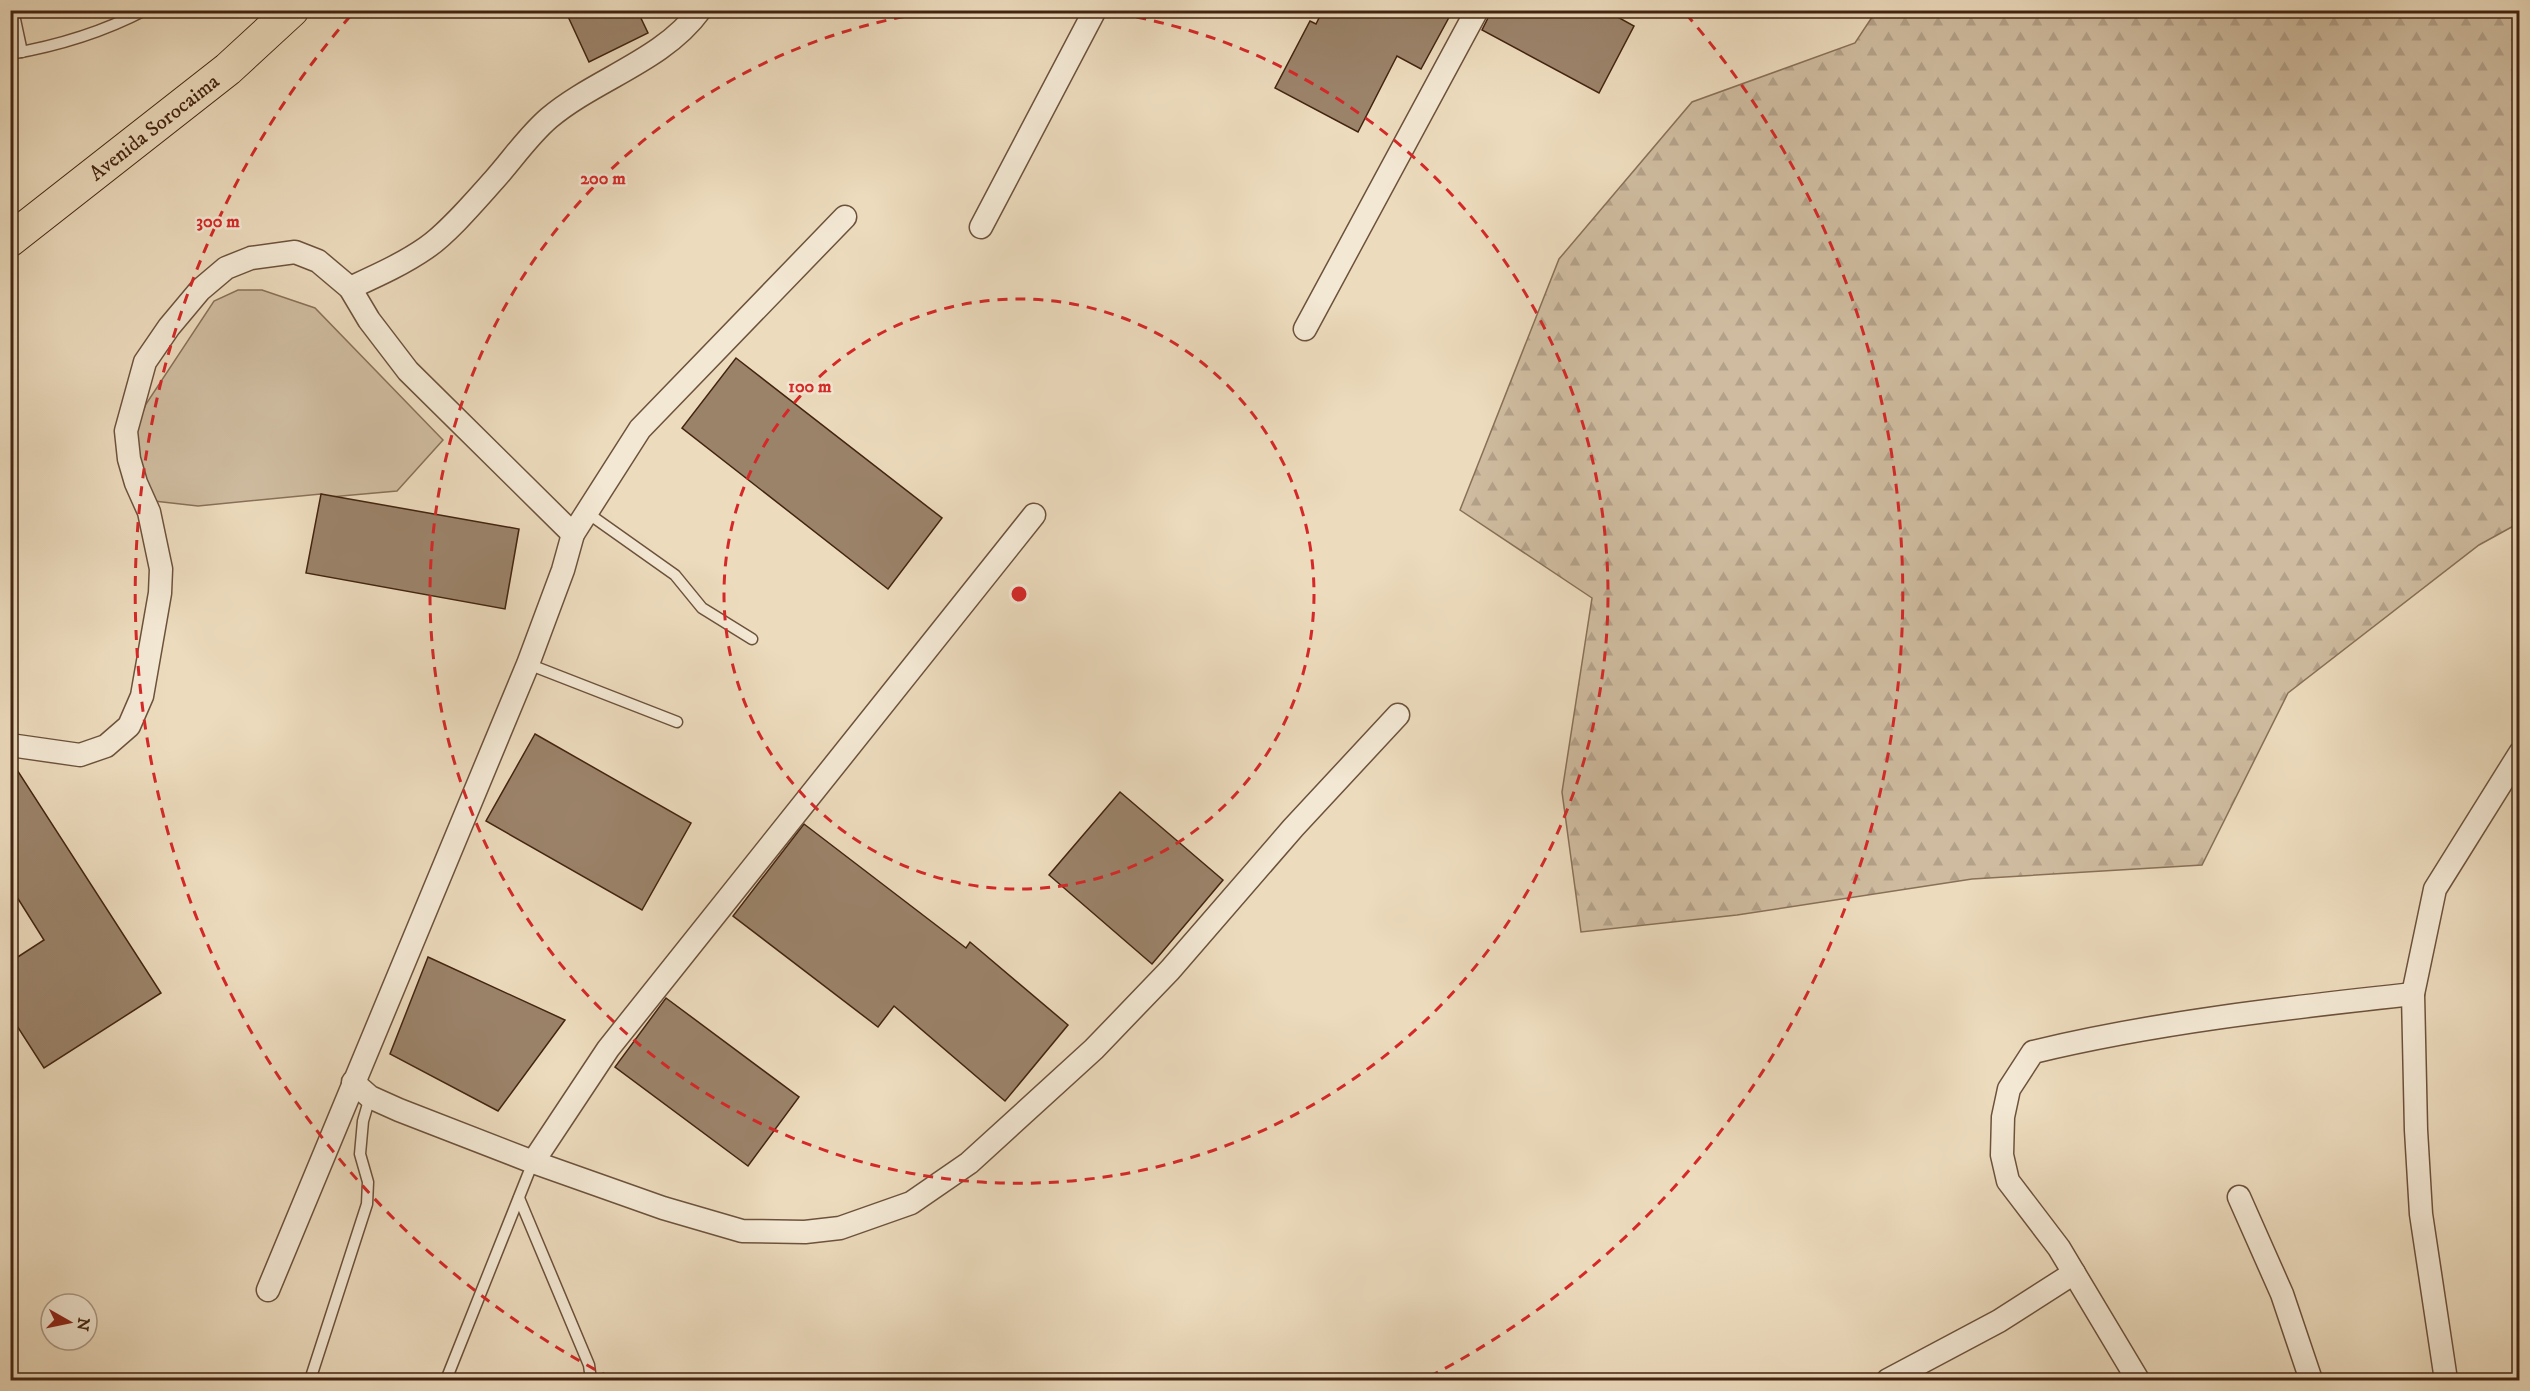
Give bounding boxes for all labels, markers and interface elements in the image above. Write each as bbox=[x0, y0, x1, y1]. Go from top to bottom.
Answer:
street label: Avenida Sorocaima bbox=[84, 69, 225, 187]
text: 200 m bbox=[580, 168, 626, 190]
text: 300 m bbox=[196, 211, 240, 233]
text: 100 m bbox=[788, 376, 832, 398]
centre of rings bbox=[1009, 584, 1029, 604]
north arrow bbox=[39, 1292, 99, 1352]
text: N bbox=[72, 1316, 94, 1332]

